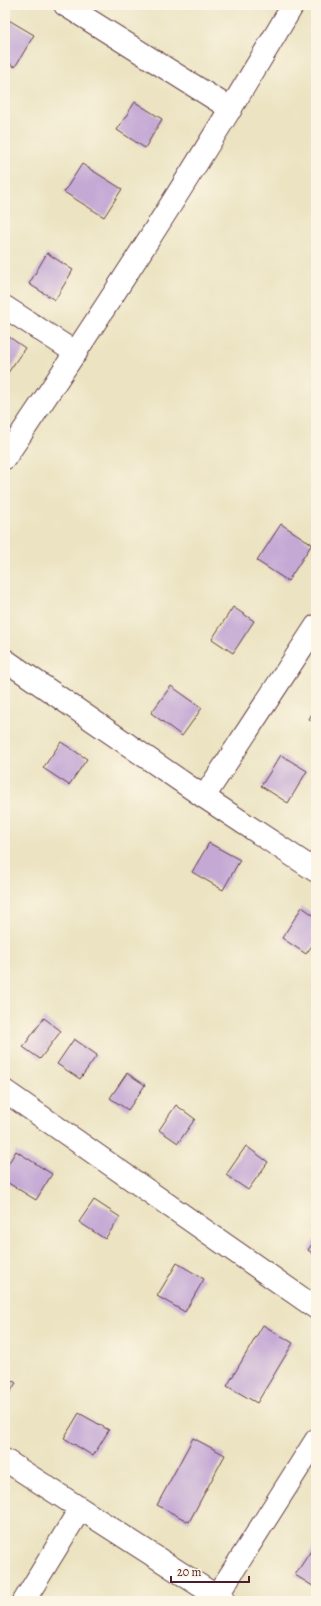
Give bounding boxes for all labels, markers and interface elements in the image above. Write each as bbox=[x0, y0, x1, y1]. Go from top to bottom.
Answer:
scale bar bbox=[171, 1558, 249, 1584]
text: 20 m bbox=[177, 1564, 201, 1580]

